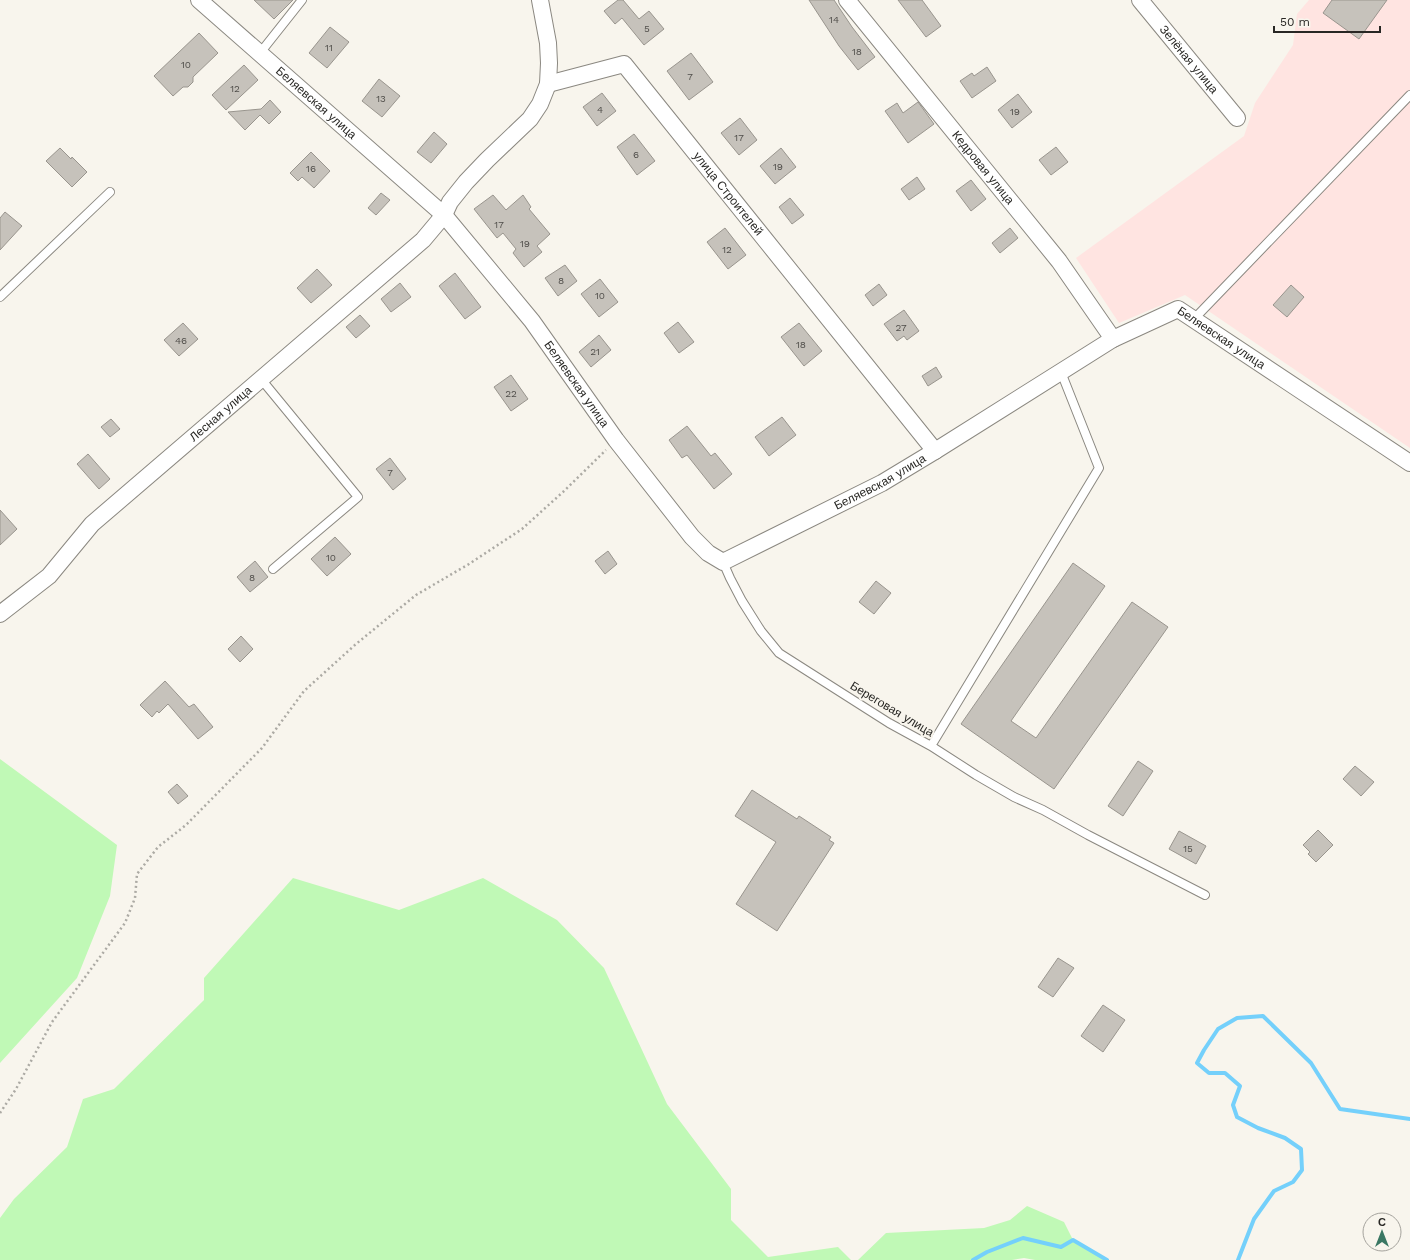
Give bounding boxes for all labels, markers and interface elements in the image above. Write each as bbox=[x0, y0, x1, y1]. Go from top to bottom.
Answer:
scale bar bbox=[1274, 8, 1380, 34]
house number: 14 bbox=[829, 14, 839, 25]
text: 50 m bbox=[1280, 15, 1310, 29]
house number: 5 bbox=[644, 23, 650, 34]
street label: Зелёная улица bbox=[1157, 23, 1221, 97]
house number: 11 bbox=[325, 42, 333, 53]
house number: 18 bbox=[852, 46, 862, 57]
house number: 10 bbox=[181, 59, 191, 70]
street label: Беляевская улица bbox=[273, 64, 360, 142]
house number: 7 bbox=[687, 71, 693, 82]
house number: 12 bbox=[230, 83, 240, 94]
house number: 13 bbox=[376, 93, 386, 104]
house number: 4 bbox=[597, 104, 603, 115]
house number: 19 bbox=[1010, 106, 1020, 117]
street label: Кедровая улица bbox=[949, 128, 1017, 207]
house number: 17 bbox=[734, 132, 744, 143]
house number: 6 bbox=[633, 149, 639, 160]
street label: улица Строителей bbox=[690, 149, 766, 238]
house number: 19 bbox=[773, 161, 783, 172]
house number: 16 bbox=[306, 163, 316, 174]
house number: 17 bbox=[494, 219, 504, 230]
house number: 19 bbox=[520, 238, 530, 249]
house number: 12 bbox=[722, 244, 732, 255]
house number: 8 bbox=[558, 275, 564, 286]
house number: 10 bbox=[595, 290, 605, 301]
street label: Беляевская улица bbox=[1175, 304, 1268, 372]
house number: 27 bbox=[895, 322, 907, 333]
house number: 46 bbox=[175, 335, 187, 346]
street label: Беляевская улица bbox=[541, 338, 612, 430]
house number: 18 bbox=[796, 339, 806, 350]
house number: 21 bbox=[590, 346, 600, 357]
street label: Лесная улица bbox=[187, 383, 255, 444]
house number: 22 bbox=[505, 388, 517, 399]
street label: Беляевская улица bbox=[832, 451, 929, 513]
house number: 7 bbox=[387, 467, 393, 478]
house number: 10 bbox=[326, 552, 336, 563]
house number: 8 bbox=[249, 572, 255, 583]
street label: Береговая улица bbox=[848, 678, 937, 740]
house number: 15 bbox=[1183, 843, 1193, 854]
north arrow bbox=[1362, 1212, 1402, 1252]
text: С bbox=[1378, 1216, 1386, 1229]

